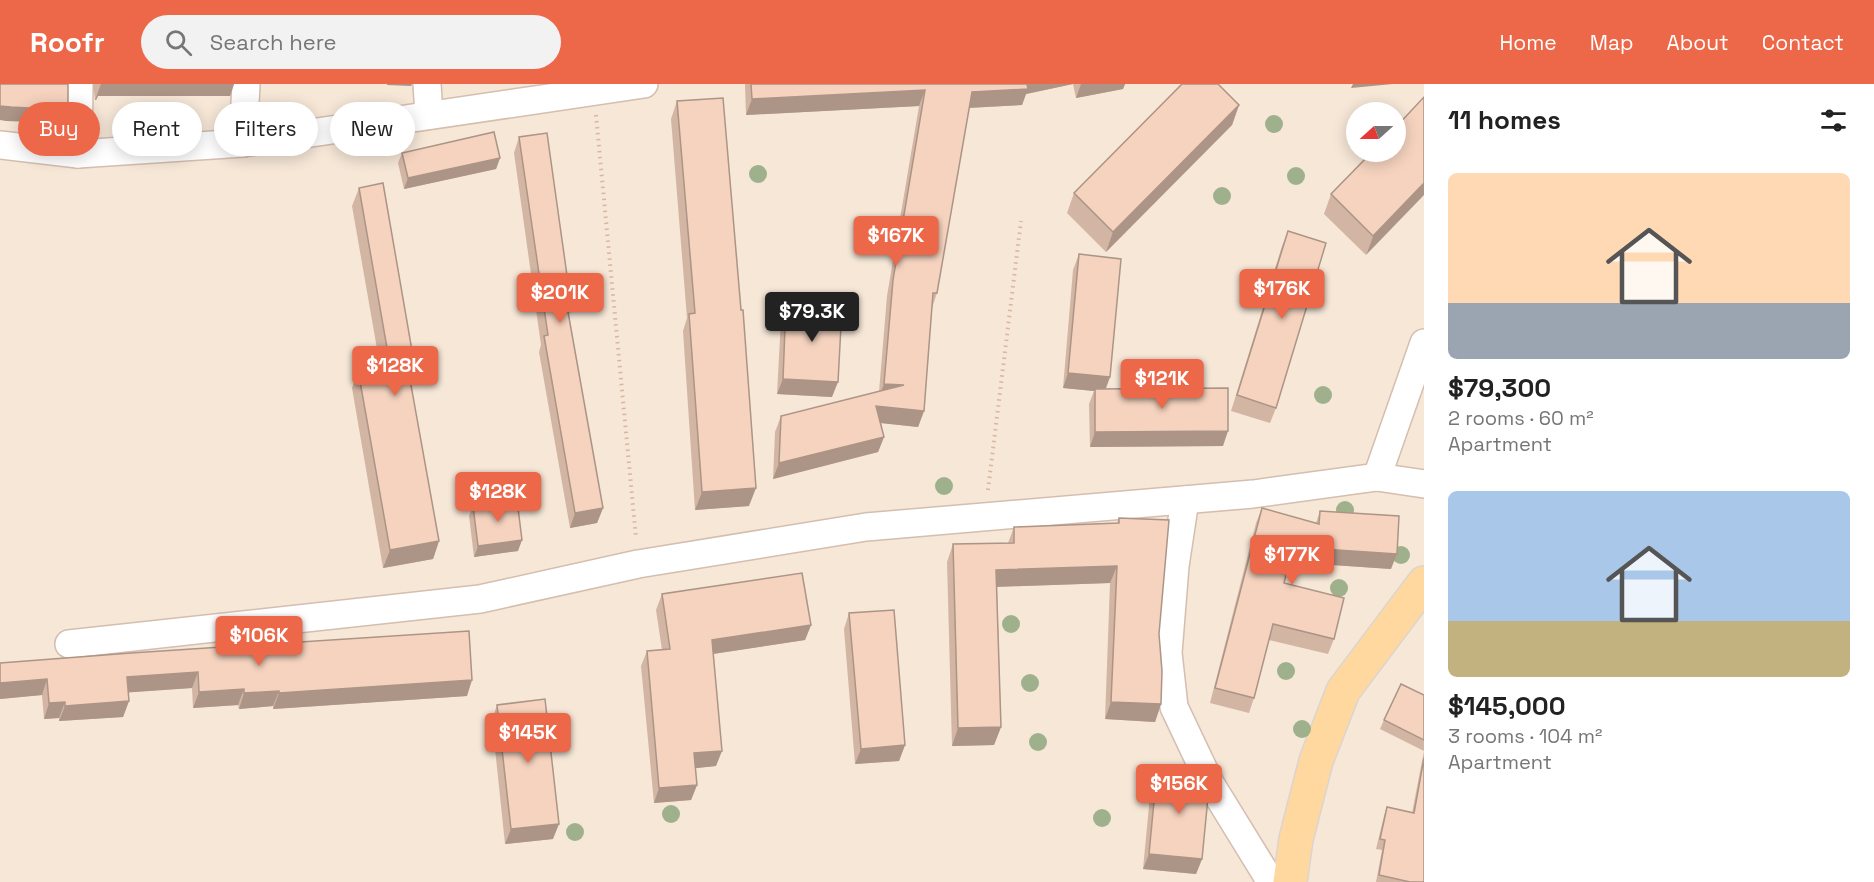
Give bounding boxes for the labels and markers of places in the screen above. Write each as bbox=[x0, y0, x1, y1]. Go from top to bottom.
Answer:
pin: $167K bbox=[854, 216, 938, 267]
pin: $176K bbox=[1240, 269, 1324, 320]
pin: $201K bbox=[518, 273, 602, 324]
pin: $79.3K bbox=[763, 292, 861, 343]
pin: $128K bbox=[353, 346, 437, 397]
pin: $121K bbox=[1120, 359, 1204, 410]
pin: $128K bbox=[456, 472, 540, 523]
pin: $177K bbox=[1250, 535, 1334, 586]
pin: $106K bbox=[217, 616, 301, 667]
pin: $145K bbox=[486, 713, 570, 764]
pin: $156K bbox=[1137, 764, 1221, 815]

